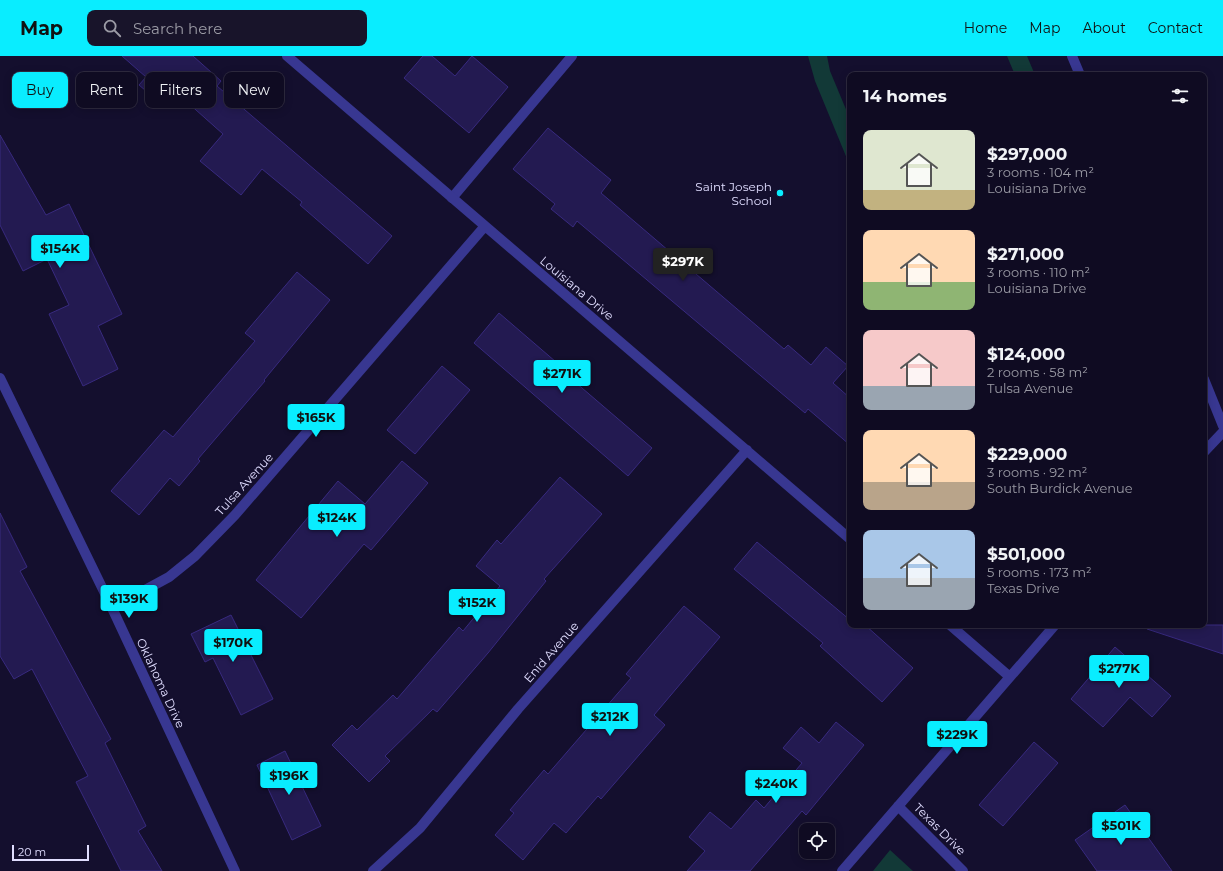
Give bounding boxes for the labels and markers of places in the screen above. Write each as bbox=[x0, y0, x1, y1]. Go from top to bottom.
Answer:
place label: Saint Joseph School bbox=[695, 179, 772, 208]
marker: Saint Joseph School bbox=[775, 188, 785, 198]
pin: $154K bbox=[32, 235, 88, 269]
pin: $297K bbox=[655, 248, 711, 282]
pin: $271K bbox=[534, 360, 590, 394]
pin: $165K bbox=[288, 404, 344, 438]
pin: $124K bbox=[309, 504, 365, 538]
pin: $139K bbox=[101, 585, 157, 619]
pin: $152K bbox=[449, 589, 505, 623]
pin: $170K bbox=[205, 629, 261, 663]
pin: $277K bbox=[1091, 655, 1147, 689]
pin: $212K bbox=[582, 703, 638, 737]
pin: $229K bbox=[929, 721, 985, 755]
pin: $196K bbox=[261, 762, 317, 796]
pin: $240K bbox=[748, 770, 804, 804]
pin: $501K bbox=[1093, 812, 1149, 846]

